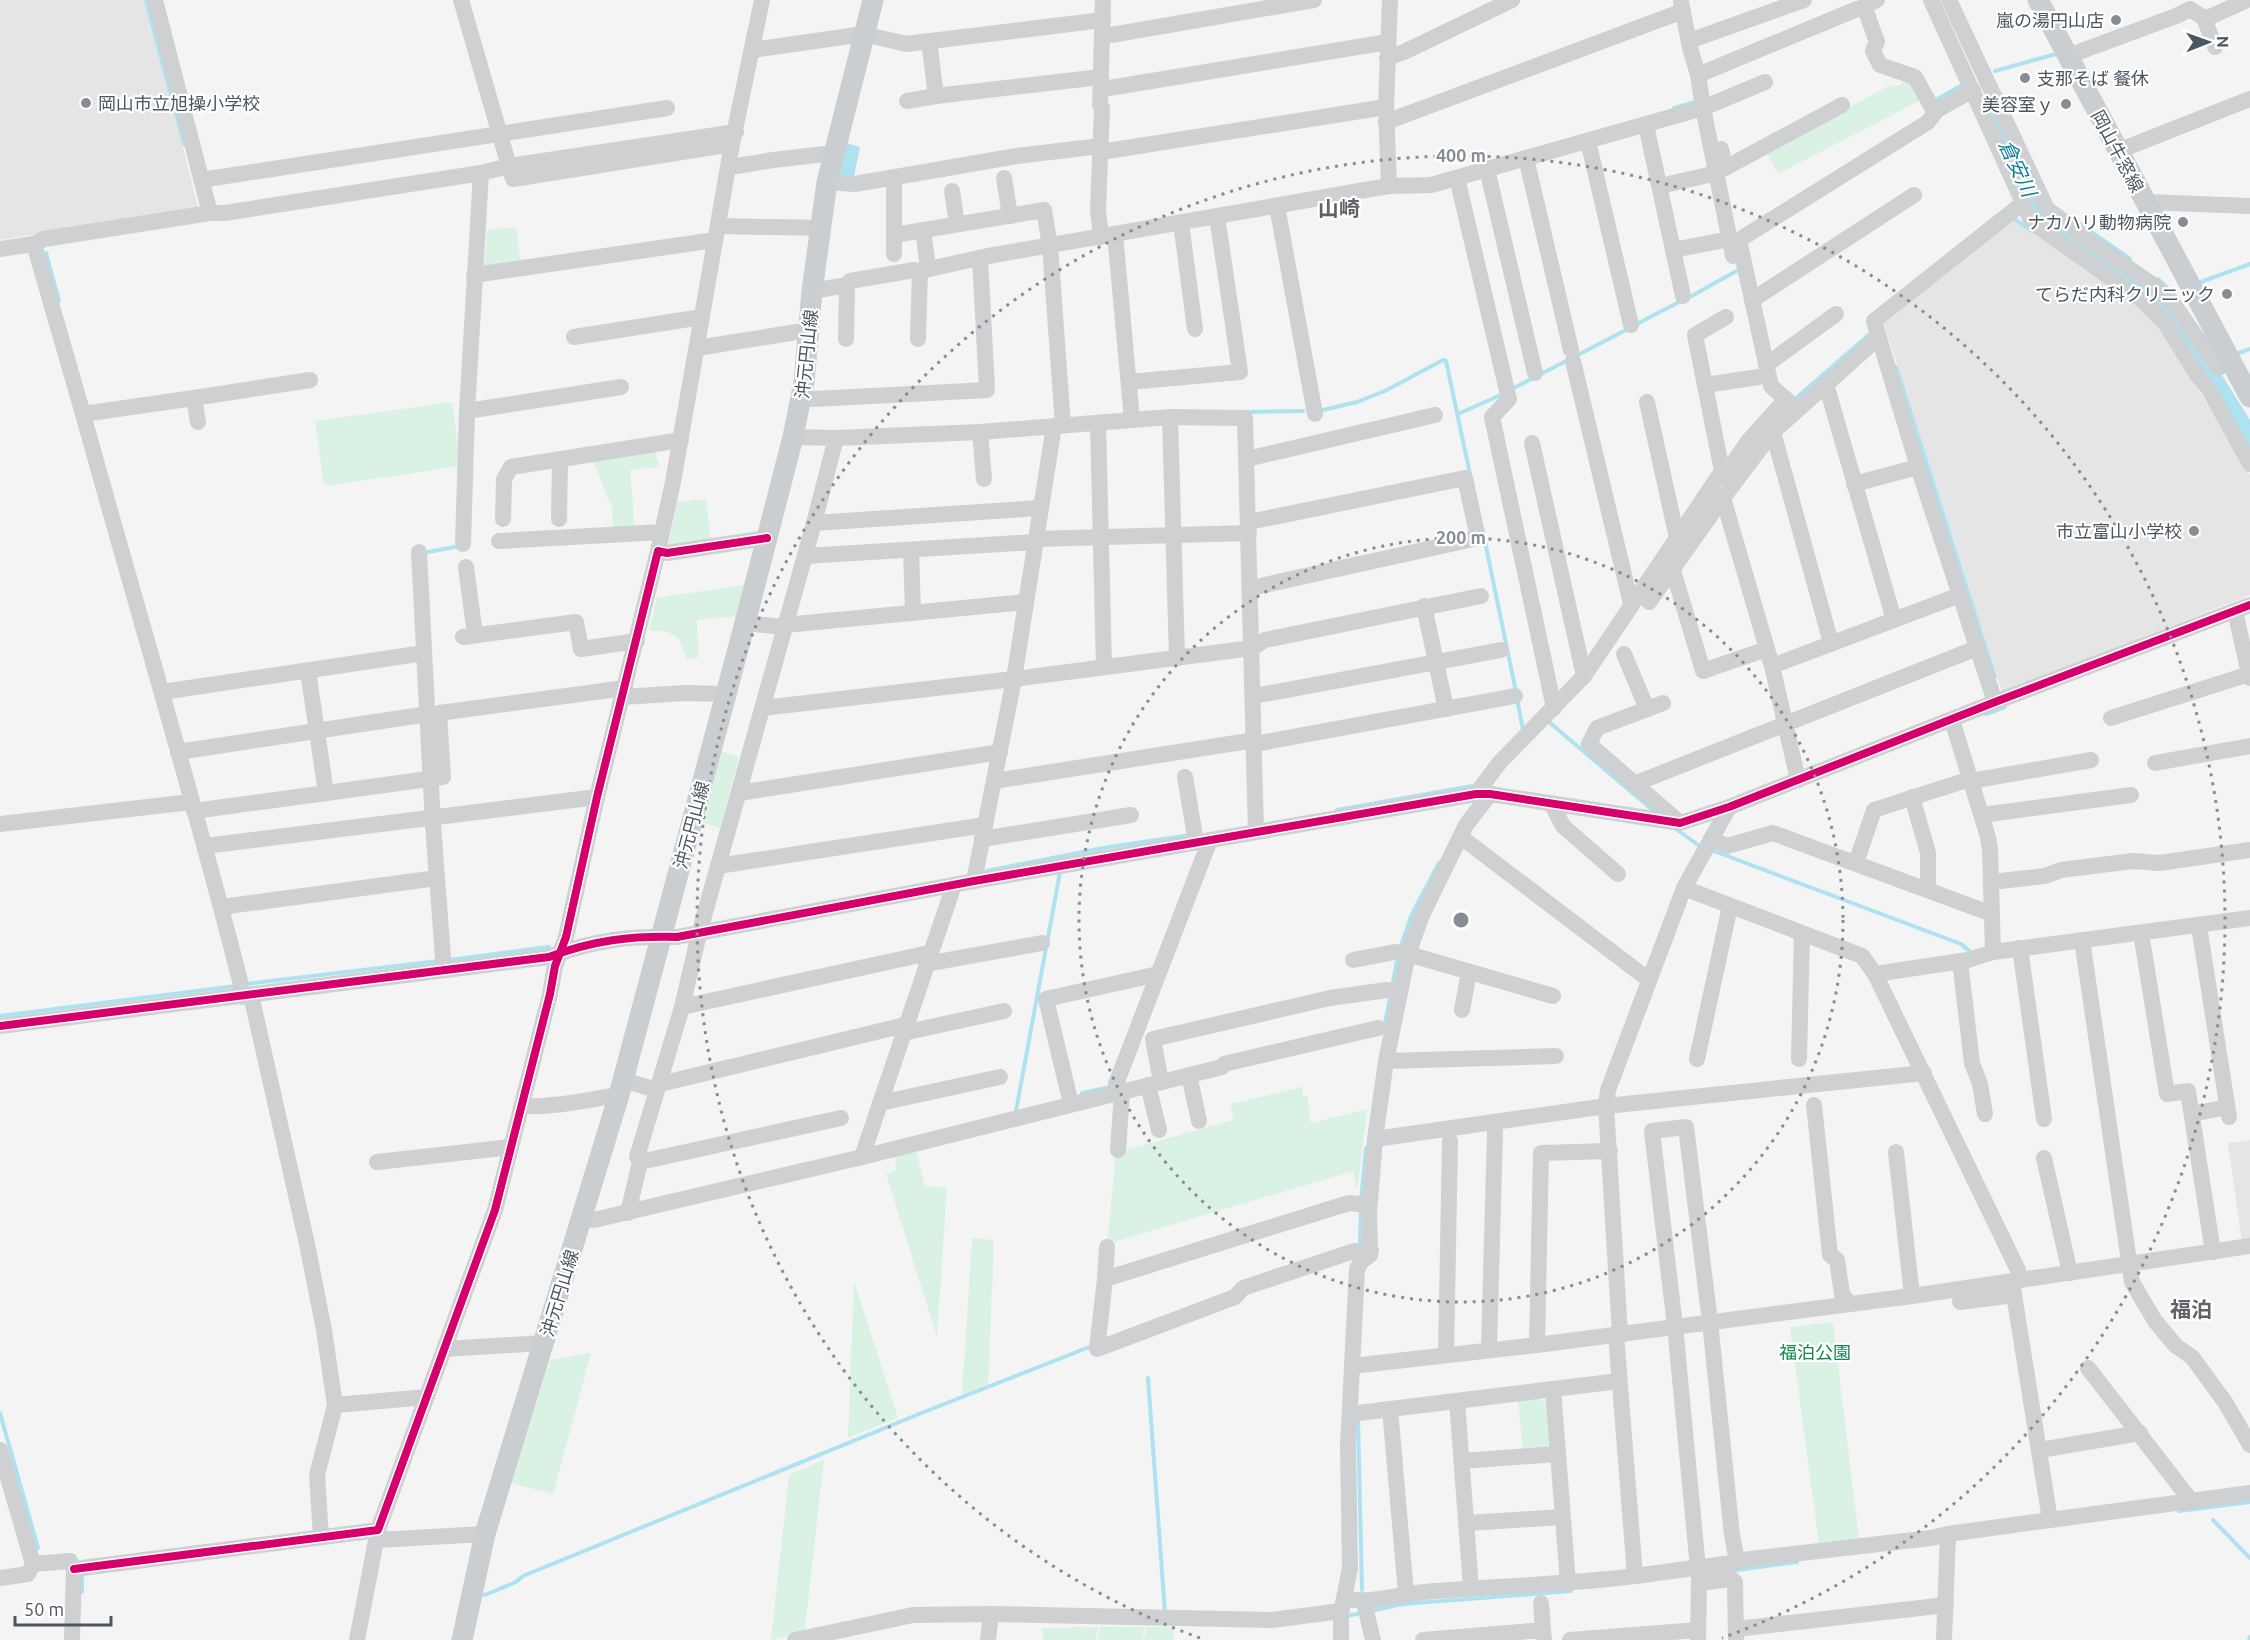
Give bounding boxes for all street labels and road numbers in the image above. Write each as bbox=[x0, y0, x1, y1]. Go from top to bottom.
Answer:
street label: 岡山牛窓線 bbox=[2088, 107, 2148, 195]
street label: 沖元円山線 bbox=[791, 308, 821, 400]
street label: 沖元円山線 bbox=[670, 779, 712, 871]
street label: 沖元円山線 bbox=[536, 1247, 582, 1339]

